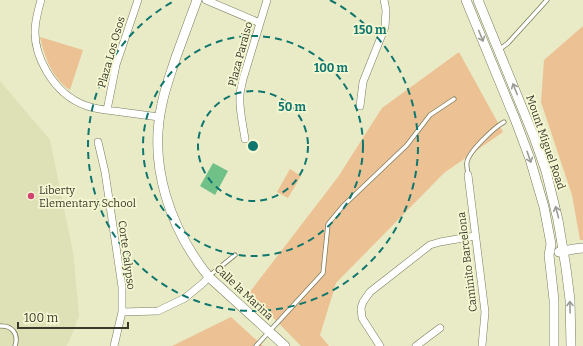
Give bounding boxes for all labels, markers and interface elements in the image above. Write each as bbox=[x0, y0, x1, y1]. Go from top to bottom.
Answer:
street label: Plaza Los Osos bbox=[95, 15, 128, 89]
street label: Plaza Paraiso bbox=[226, 20, 255, 88]
text: 150 m bbox=[354, 23, 387, 37]
one-way arrow bbox=[478, 30, 485, 42]
text: 100 m bbox=[314, 61, 349, 75]
one-way arrow bbox=[511, 84, 518, 96]
street label: Mount Miguel Road bbox=[523, 93, 568, 192]
text: 50 m bbox=[278, 100, 306, 114]
centre of rings bbox=[246, 139, 260, 153]
one-way arrow bbox=[526, 150, 533, 163]
place label: Liberty Elementary School bbox=[39, 184, 136, 210]
marker: Liberty Elementary School bbox=[26, 191, 36, 201]
one-way arrow bbox=[552, 206, 560, 219]
street label: Caminito Barcelona bbox=[455, 211, 480, 313]
street label: Corte Calypso bbox=[115, 220, 138, 291]
street label: Calle la Marina bbox=[212, 262, 276, 323]
one-way arrow bbox=[566, 301, 574, 314]
scale bar bbox=[18, 304, 128, 330]
text: 100 m bbox=[24, 311, 59, 325]

